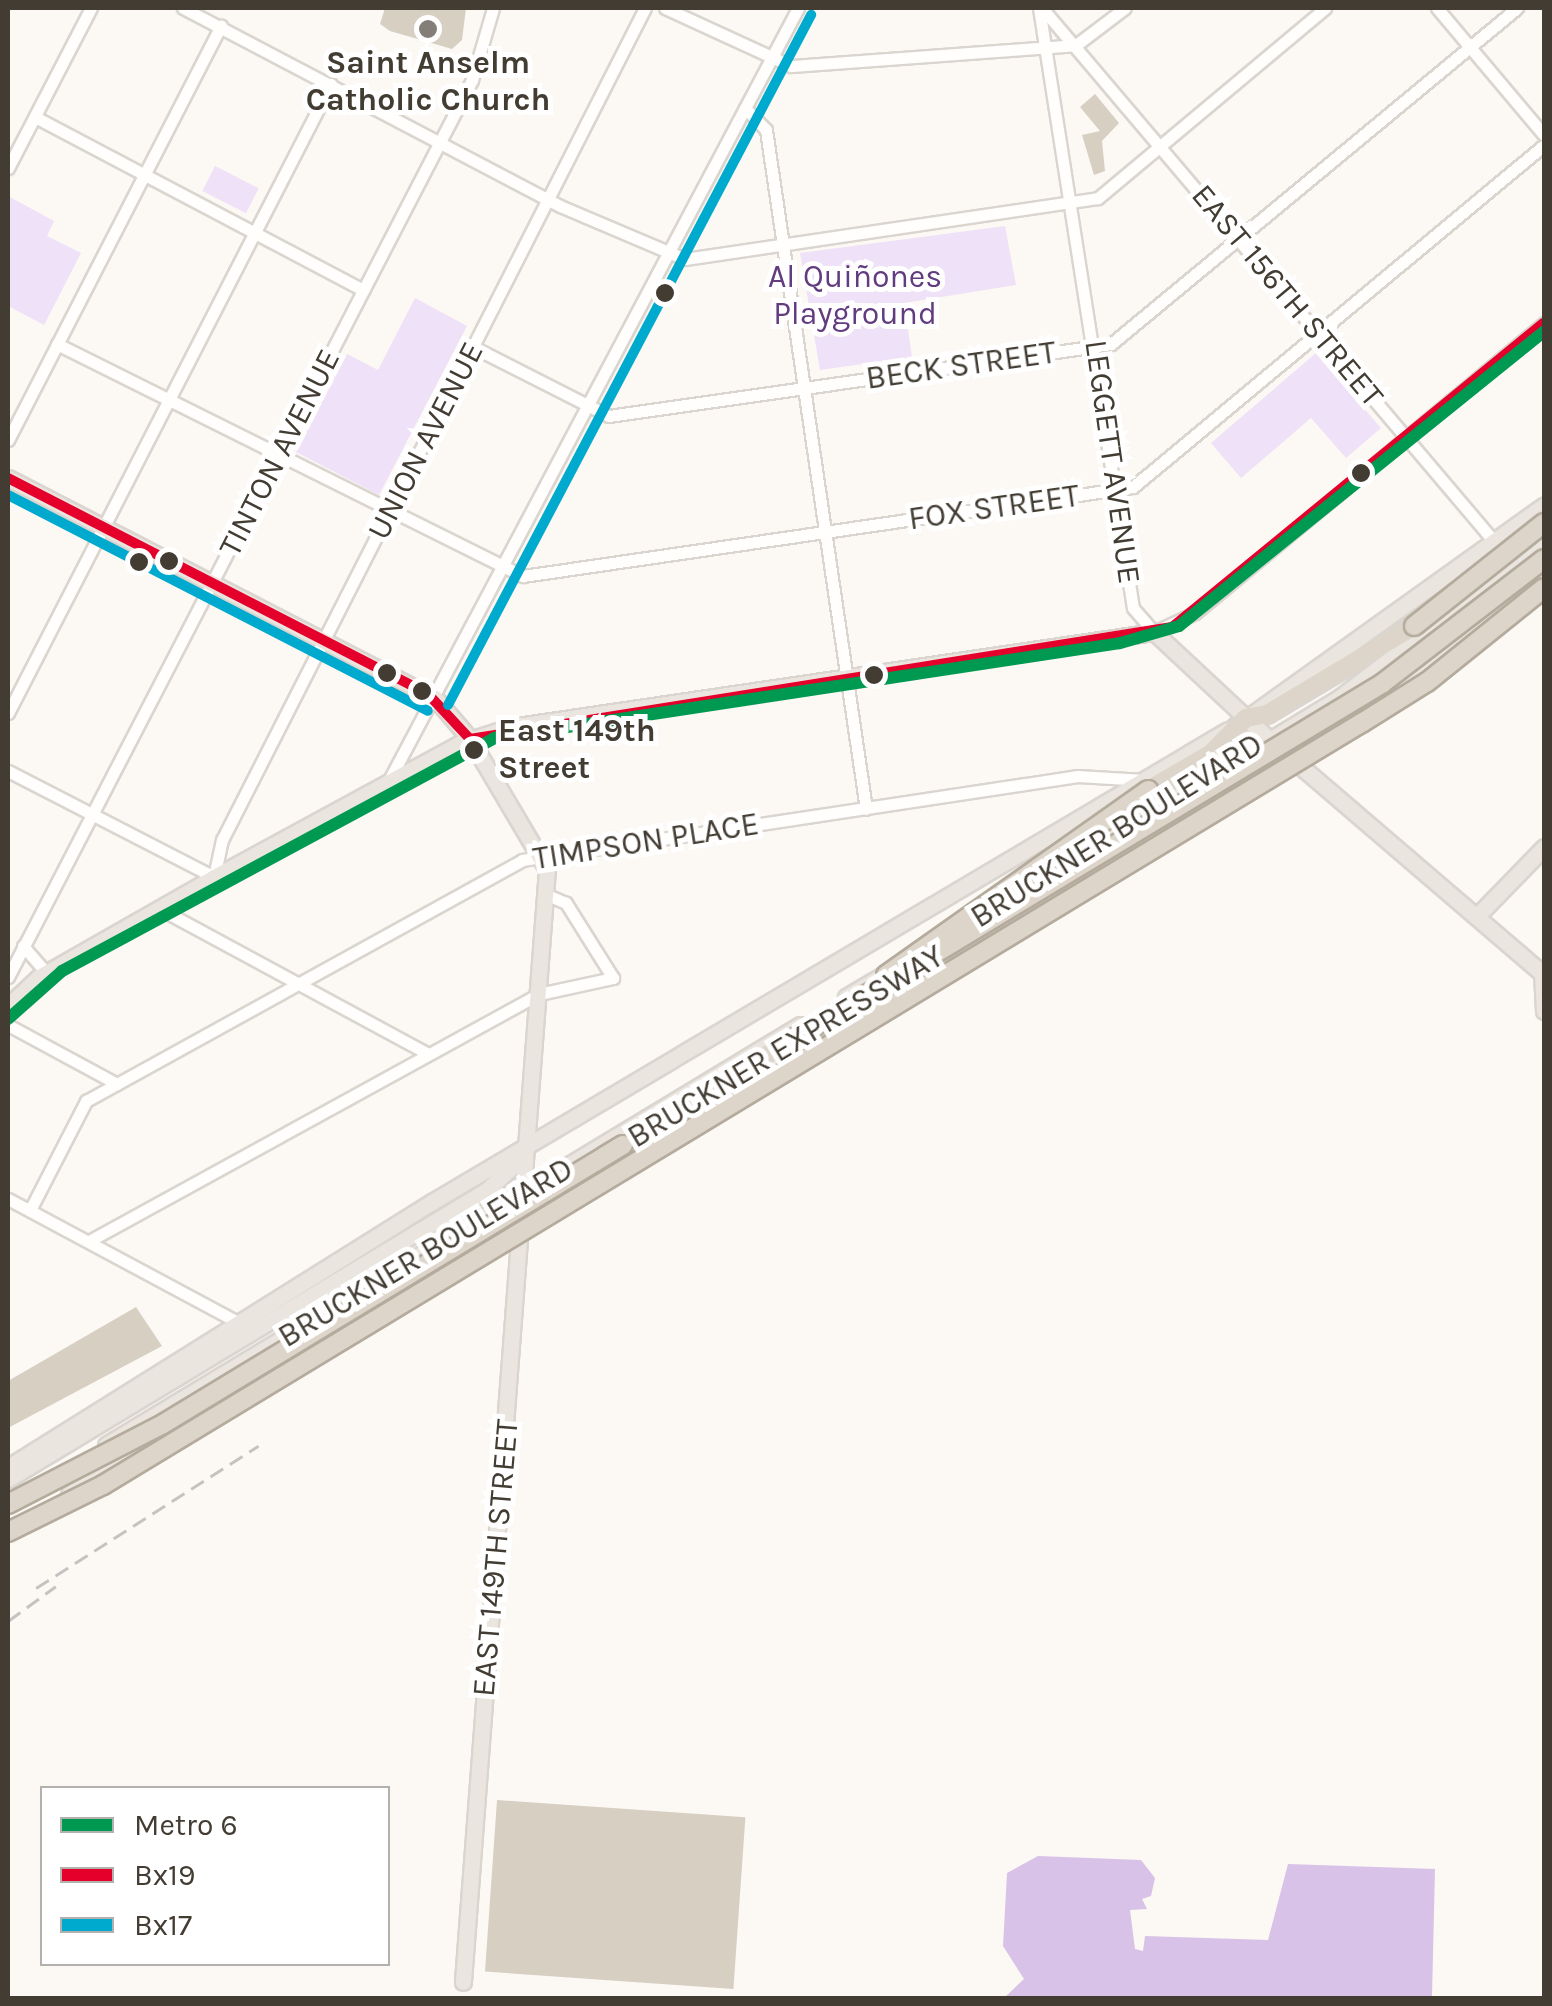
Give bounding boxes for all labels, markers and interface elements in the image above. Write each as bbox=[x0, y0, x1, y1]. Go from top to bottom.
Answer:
marker: Saint Anselm Catholic Church bbox=[417, 18, 439, 40]
place label: Saint Anselm Catholic Church bbox=[306, 45, 550, 120]
street label: EAST 156TH STREET bbox=[1183, 177, 1391, 415]
park label: Al Quiñones Playground bbox=[768, 259, 942, 334]
unlabelled marker bbox=[655, 283, 675, 303]
street label: BECK STREET bbox=[864, 334, 1058, 398]
street label: UNION AVENUE bbox=[360, 336, 492, 546]
street label: LEGGETT AVENUE bbox=[1076, 338, 1148, 586]
street label: TINTON AVENUE bbox=[211, 343, 349, 563]
unlabelled marker bbox=[1351, 463, 1371, 483]
street label: FOX STREET bbox=[906, 477, 1082, 539]
unlabelled marker bbox=[159, 551, 179, 571]
unlabelled marker bbox=[129, 552, 149, 572]
unlabelled marker bbox=[377, 663, 397, 683]
unlabelled marker bbox=[864, 665, 884, 685]
unlabelled marker bbox=[412, 681, 432, 701]
place label: East 149th Street bbox=[498, 713, 656, 788]
street label: BRUCKNER BOULEVARD bbox=[964, 725, 1270, 937]
marker: East 149th Street bbox=[459, 735, 489, 765]
street label: TIMPSON PLACE bbox=[530, 805, 762, 879]
street label: BRUCKNER EXPRESSWAY bbox=[621, 937, 951, 1157]
street label: BRUCKNER BOULEVARD bbox=[272, 1150, 580, 1356]
street label: EAST 149TH STREET bbox=[465, 1418, 527, 1698]
legend bbox=[40, 1786, 390, 1966]
text: Metro 6 bbox=[134, 1807, 238, 1843]
text: Bx19 bbox=[134, 1857, 195, 1893]
text: Bx17 bbox=[134, 1907, 192, 1943]

